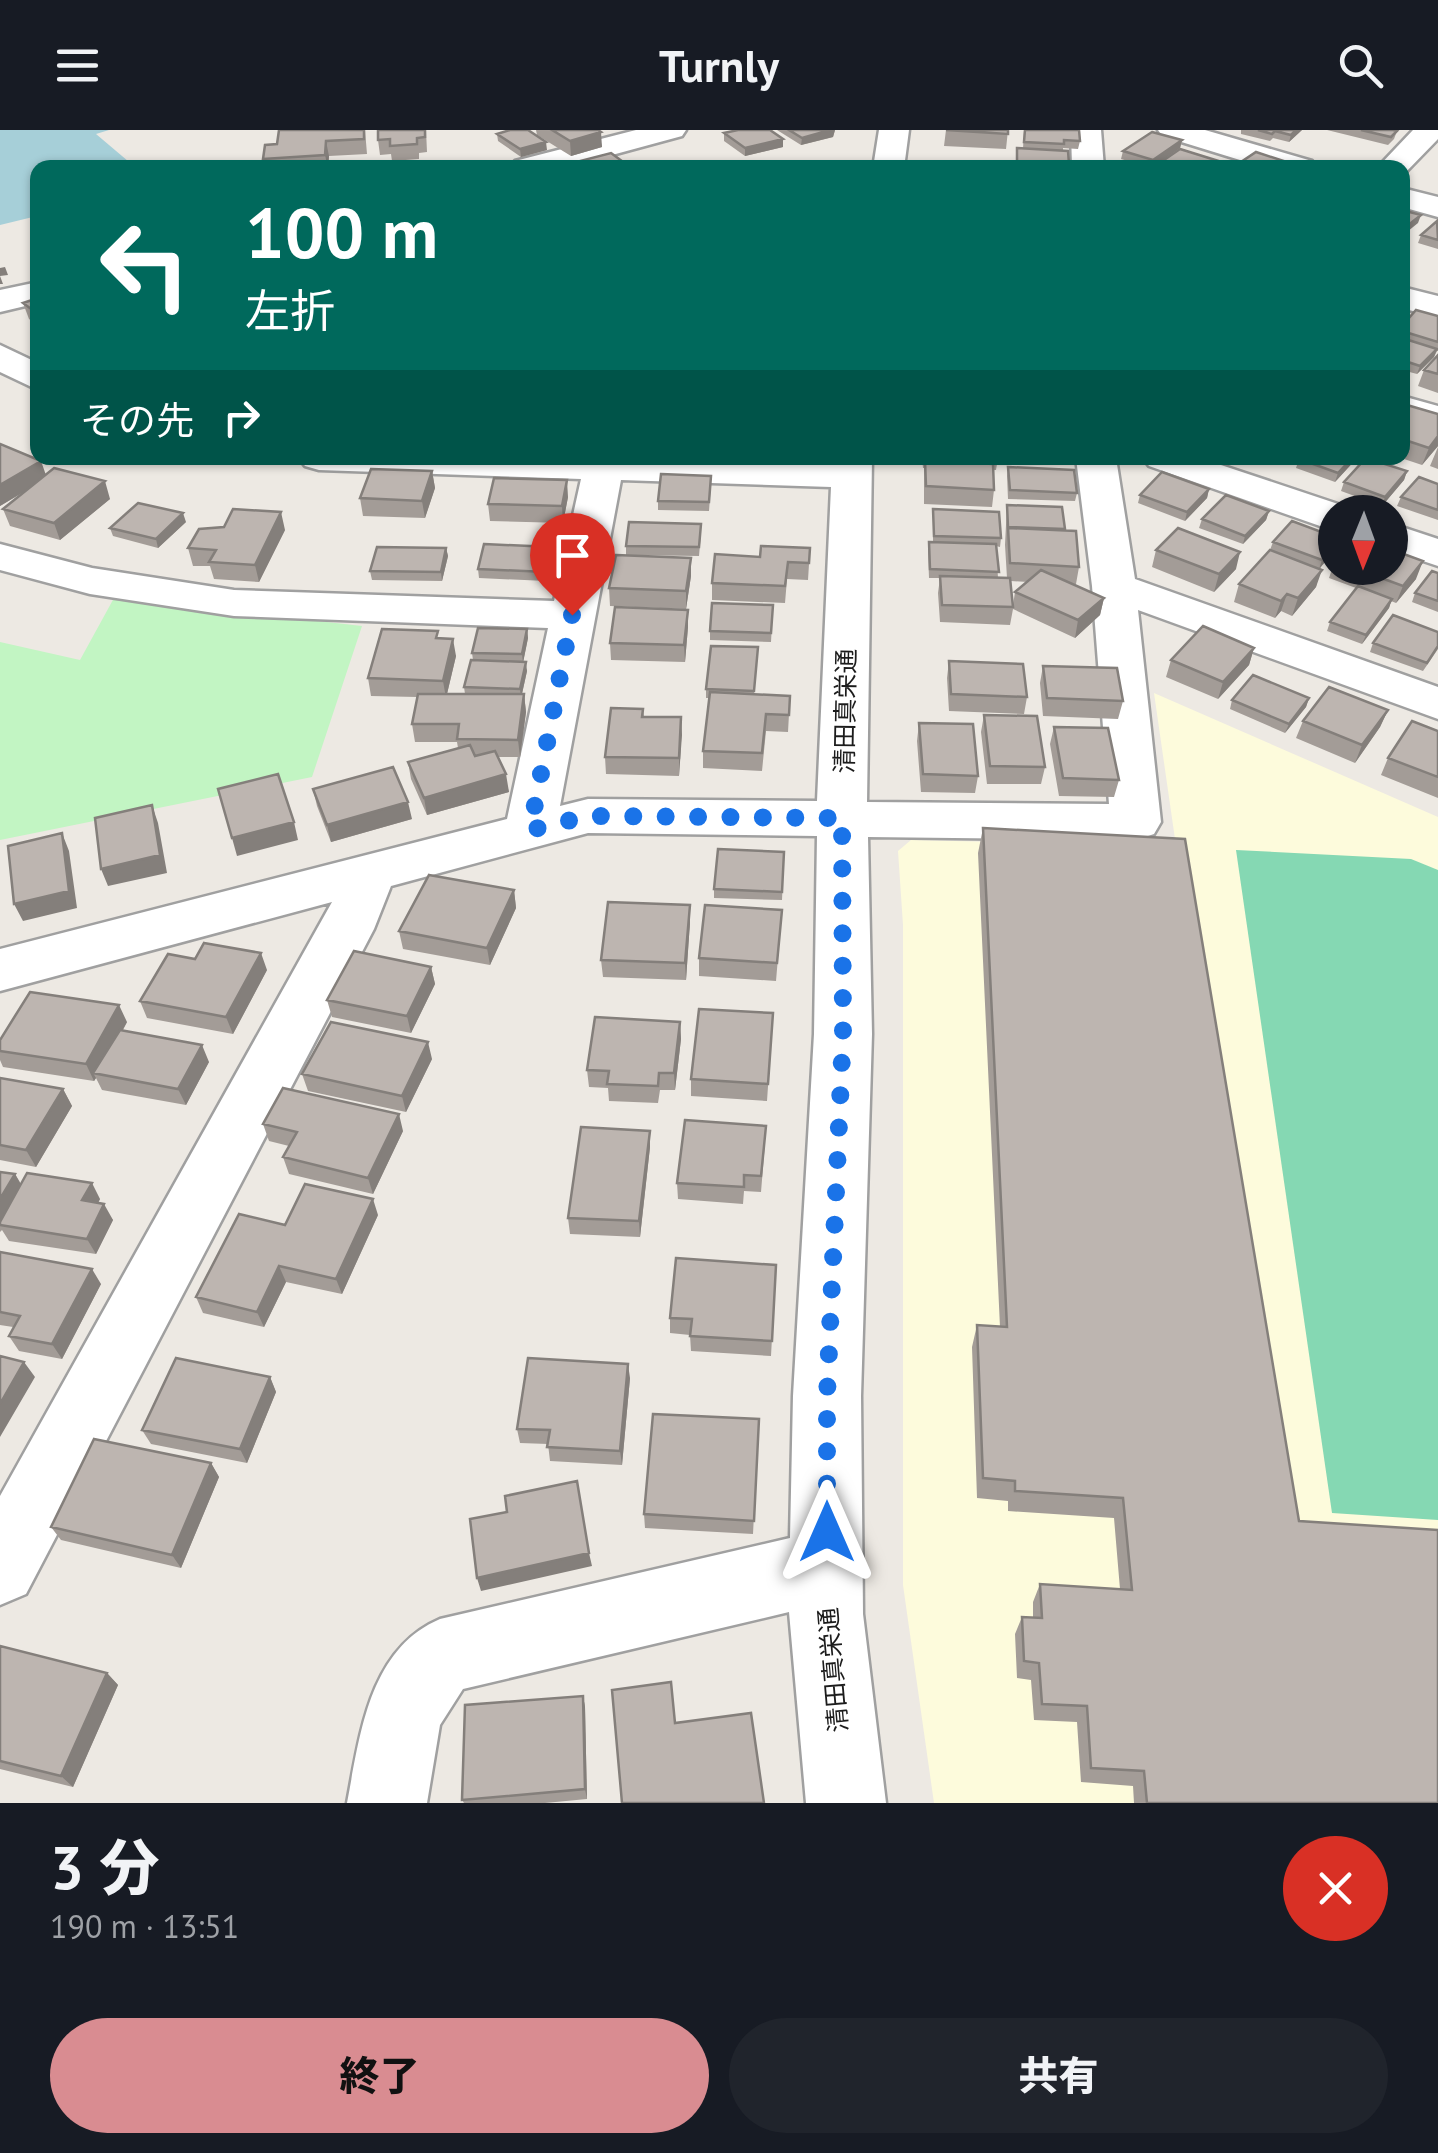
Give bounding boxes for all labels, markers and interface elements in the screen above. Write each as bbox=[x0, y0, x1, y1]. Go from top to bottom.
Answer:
text: Turnly bbox=[659, 36, 779, 94]
icon: menu bbox=[50, 38, 105, 93]
icon: search bbox=[1333, 38, 1388, 93]
text: 100 m bbox=[245, 187, 438, 277]
icon: left bbox=[80, 200, 210, 330]
text: 左折 bbox=[245, 281, 335, 339]
icon: right bbox=[214, 390, 269, 445]
text: その先 bbox=[80, 395, 194, 444]
north arrow bbox=[1318, 495, 1408, 585]
map controls bbox=[1318, 495, 1408, 585]
pin bbox=[530, 513, 615, 616]
icon: arrive bbox=[545, 528, 600, 583]
street label: 清田真栄通 bbox=[828, 648, 862, 774]
position arrow bbox=[775, 1480, 879, 1584]
street label: 清田真栄通 bbox=[812, 1606, 854, 1734]
text: 3 分 bbox=[50, 1828, 159, 1906]
button: close bbox=[1283, 1836, 1388, 1941]
text: 190 m · 13:51 bbox=[50, 1905, 239, 1947]
button: 終了 bbox=[50, 2018, 709, 2133]
button: 共有 bbox=[729, 2018, 1388, 2133]

